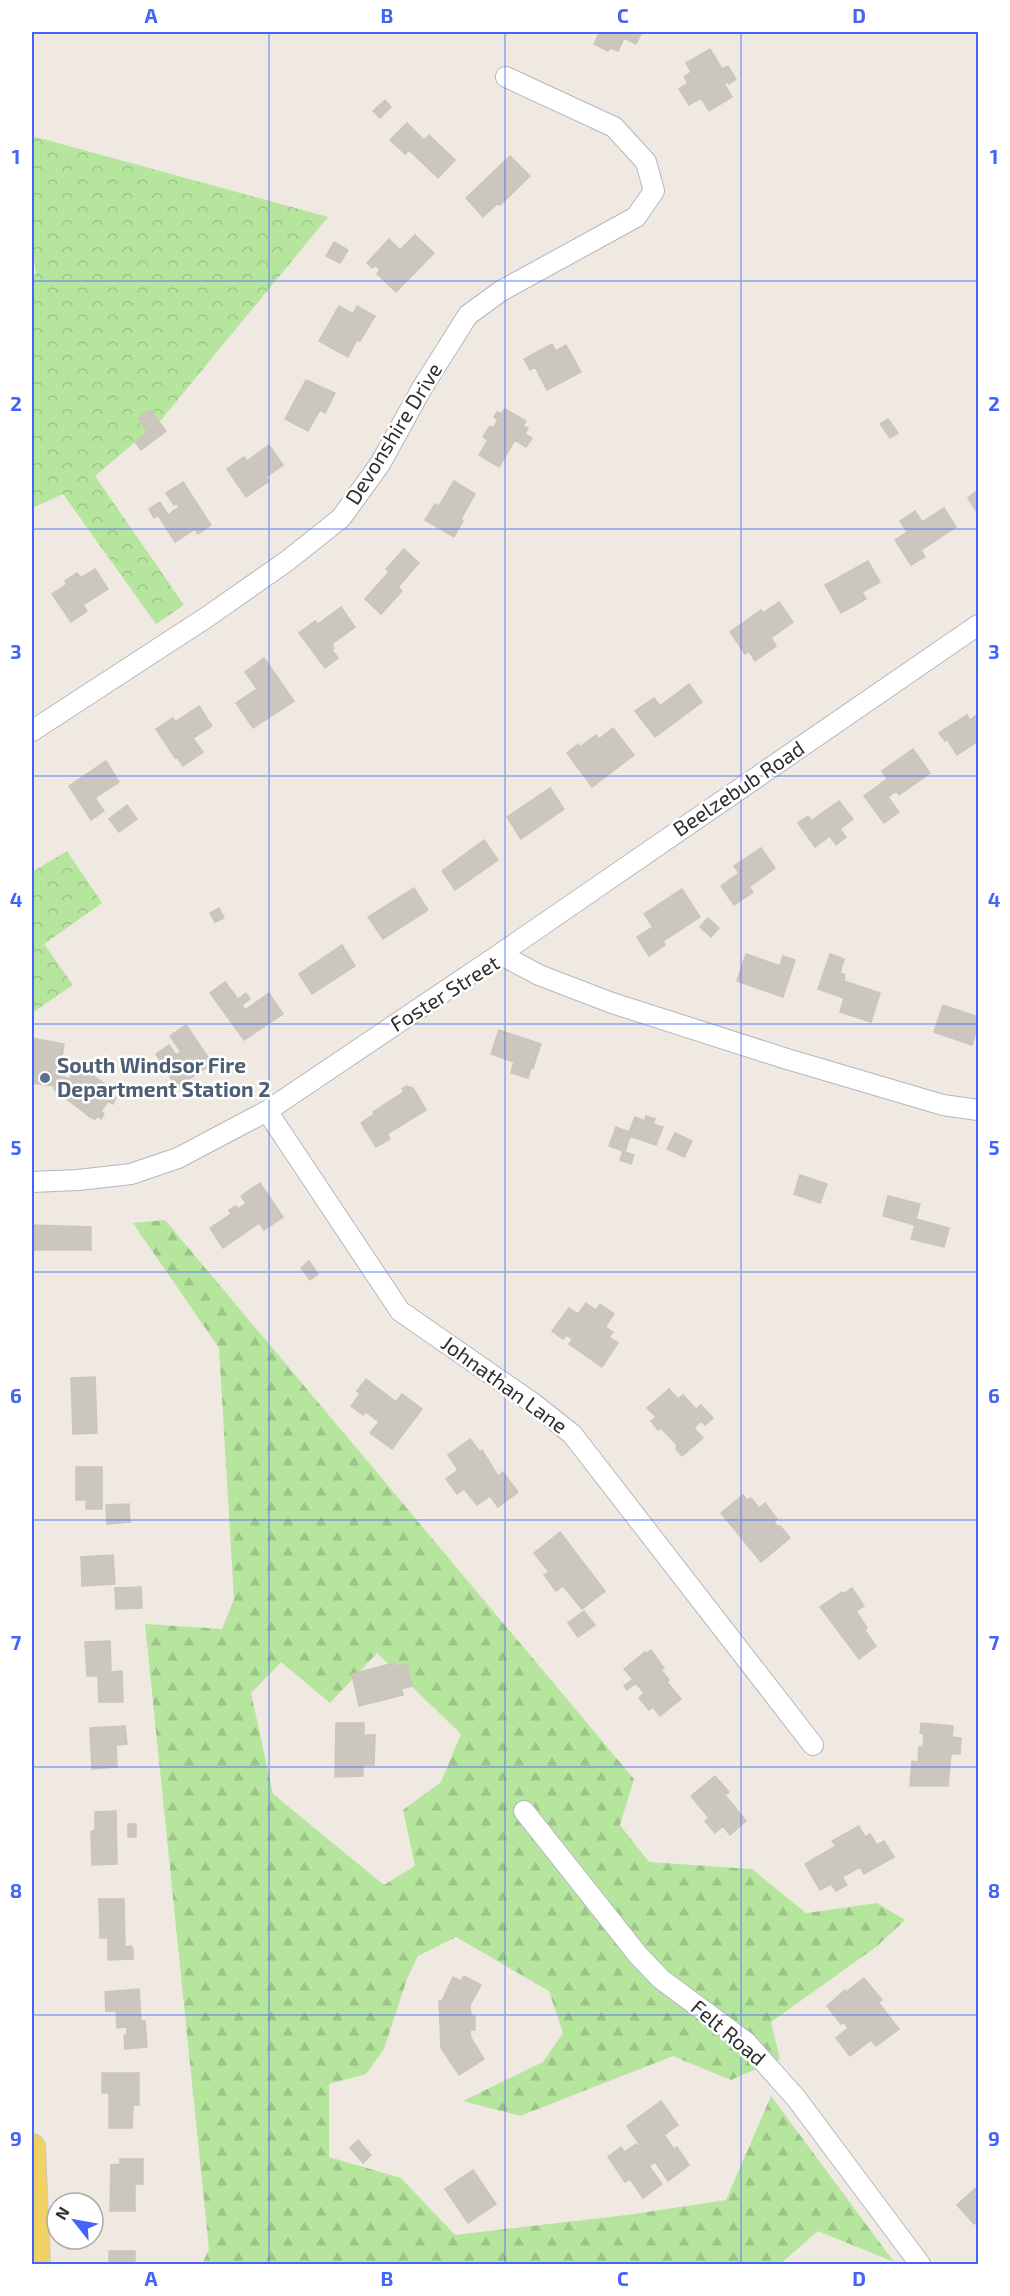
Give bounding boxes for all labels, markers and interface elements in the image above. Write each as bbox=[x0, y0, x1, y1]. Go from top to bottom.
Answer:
text: A bbox=[144, 3, 158, 27]
text: B bbox=[381, 3, 393, 27]
text: C bbox=[617, 3, 629, 27]
text: D bbox=[852, 3, 866, 27]
text: 1 bbox=[12, 144, 20, 168]
text: 1 bbox=[990, 144, 998, 168]
street label: Devonshire Drive bbox=[339, 358, 446, 509]
text: 2 bbox=[10, 391, 22, 415]
text: 2 bbox=[988, 391, 1000, 415]
text: 3 bbox=[10, 639, 22, 663]
text: 3 bbox=[988, 639, 1000, 663]
street label: Beelzebub Road bbox=[668, 735, 808, 841]
text: 4 bbox=[10, 887, 23, 911]
text: 4 bbox=[988, 887, 1001, 911]
street label: Foster Street bbox=[385, 949, 503, 1036]
place label: South Windsor Fire Department Station 2 bbox=[57, 1052, 270, 1101]
marker: South Windsor Fire Department Station 2 bbox=[38, 1071, 52, 1085]
text: 5 bbox=[10, 1135, 22, 1159]
text: 5 bbox=[988, 1135, 1000, 1159]
street label: Johnathan Lane bbox=[437, 1330, 573, 1438]
text: 6 bbox=[10, 1383, 22, 1407]
text: 6 bbox=[988, 1383, 1000, 1407]
text: 7 bbox=[11, 1630, 22, 1654]
text: 7 bbox=[989, 1630, 1000, 1654]
text: 8 bbox=[10, 1878, 22, 1902]
text: 8 bbox=[988, 1878, 1000, 1902]
street label: Felt Road bbox=[687, 1994, 771, 2070]
text: 9 bbox=[10, 2126, 22, 2150]
text: 9 bbox=[988, 2126, 1000, 2150]
north arrow bbox=[45, 2191, 105, 2251]
text: N bbox=[51, 2203, 73, 2223]
text: A bbox=[144, 2266, 158, 2290]
text: B bbox=[381, 2266, 393, 2290]
text: C bbox=[617, 2266, 629, 2290]
text: D bbox=[852, 2266, 866, 2290]

